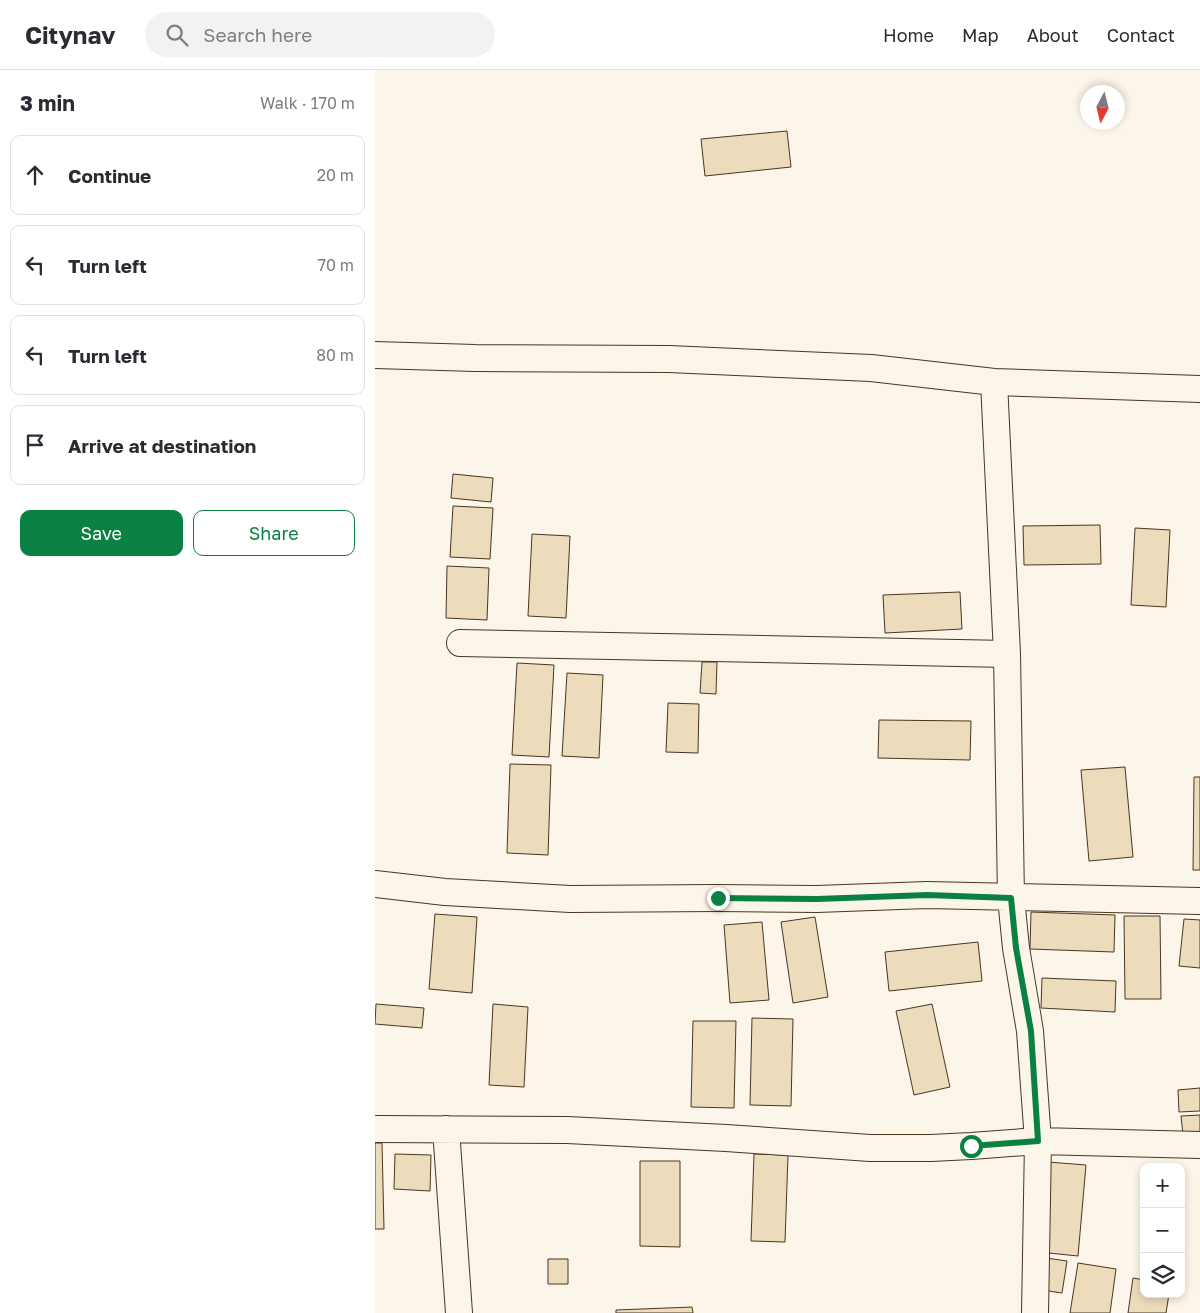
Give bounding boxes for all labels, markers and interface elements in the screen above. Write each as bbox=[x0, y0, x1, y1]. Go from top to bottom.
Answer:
search box bbox=[145, 12, 495, 57]
text: Citynav bbox=[25, 20, 115, 49]
icon: search bbox=[163, 21, 191, 49]
text: Search here bbox=[203, 23, 312, 46]
text: Home bbox=[883, 24, 934, 46]
text: Map bbox=[962, 24, 999, 46]
text: About bbox=[1027, 24, 1079, 46]
text: Contact bbox=[1107, 24, 1175, 46]
north arrow bbox=[1080, 85, 1125, 130]
text: 3 min bbox=[20, 90, 75, 116]
text: Walk · 170 m bbox=[260, 93, 355, 113]
icon: ahead bbox=[21, 161, 49, 189]
text: Continue bbox=[68, 164, 151, 187]
text: 20 m bbox=[317, 165, 354, 185]
icon: left bbox=[21, 251, 49, 279]
text: Turn left bbox=[68, 254, 147, 277]
text: 70 m bbox=[317, 255, 354, 275]
icon: left bbox=[21, 341, 49, 369]
text: Turn left bbox=[68, 344, 147, 367]
text: 80 m bbox=[316, 345, 354, 365]
icon: arrive bbox=[21, 431, 49, 459]
text: Arrive at destination bbox=[68, 434, 256, 457]
button: Save bbox=[20, 510, 183, 556]
button: Share bbox=[193, 510, 355, 556]
route end bbox=[707, 887, 730, 910]
route start bbox=[960, 1135, 983, 1158]
map controls bbox=[1140, 1163, 1185, 1298]
button: + bbox=[1140, 1163, 1185, 1208]
button: − bbox=[1140, 1208, 1185, 1253]
button: layers bbox=[1140, 1253, 1185, 1298]

